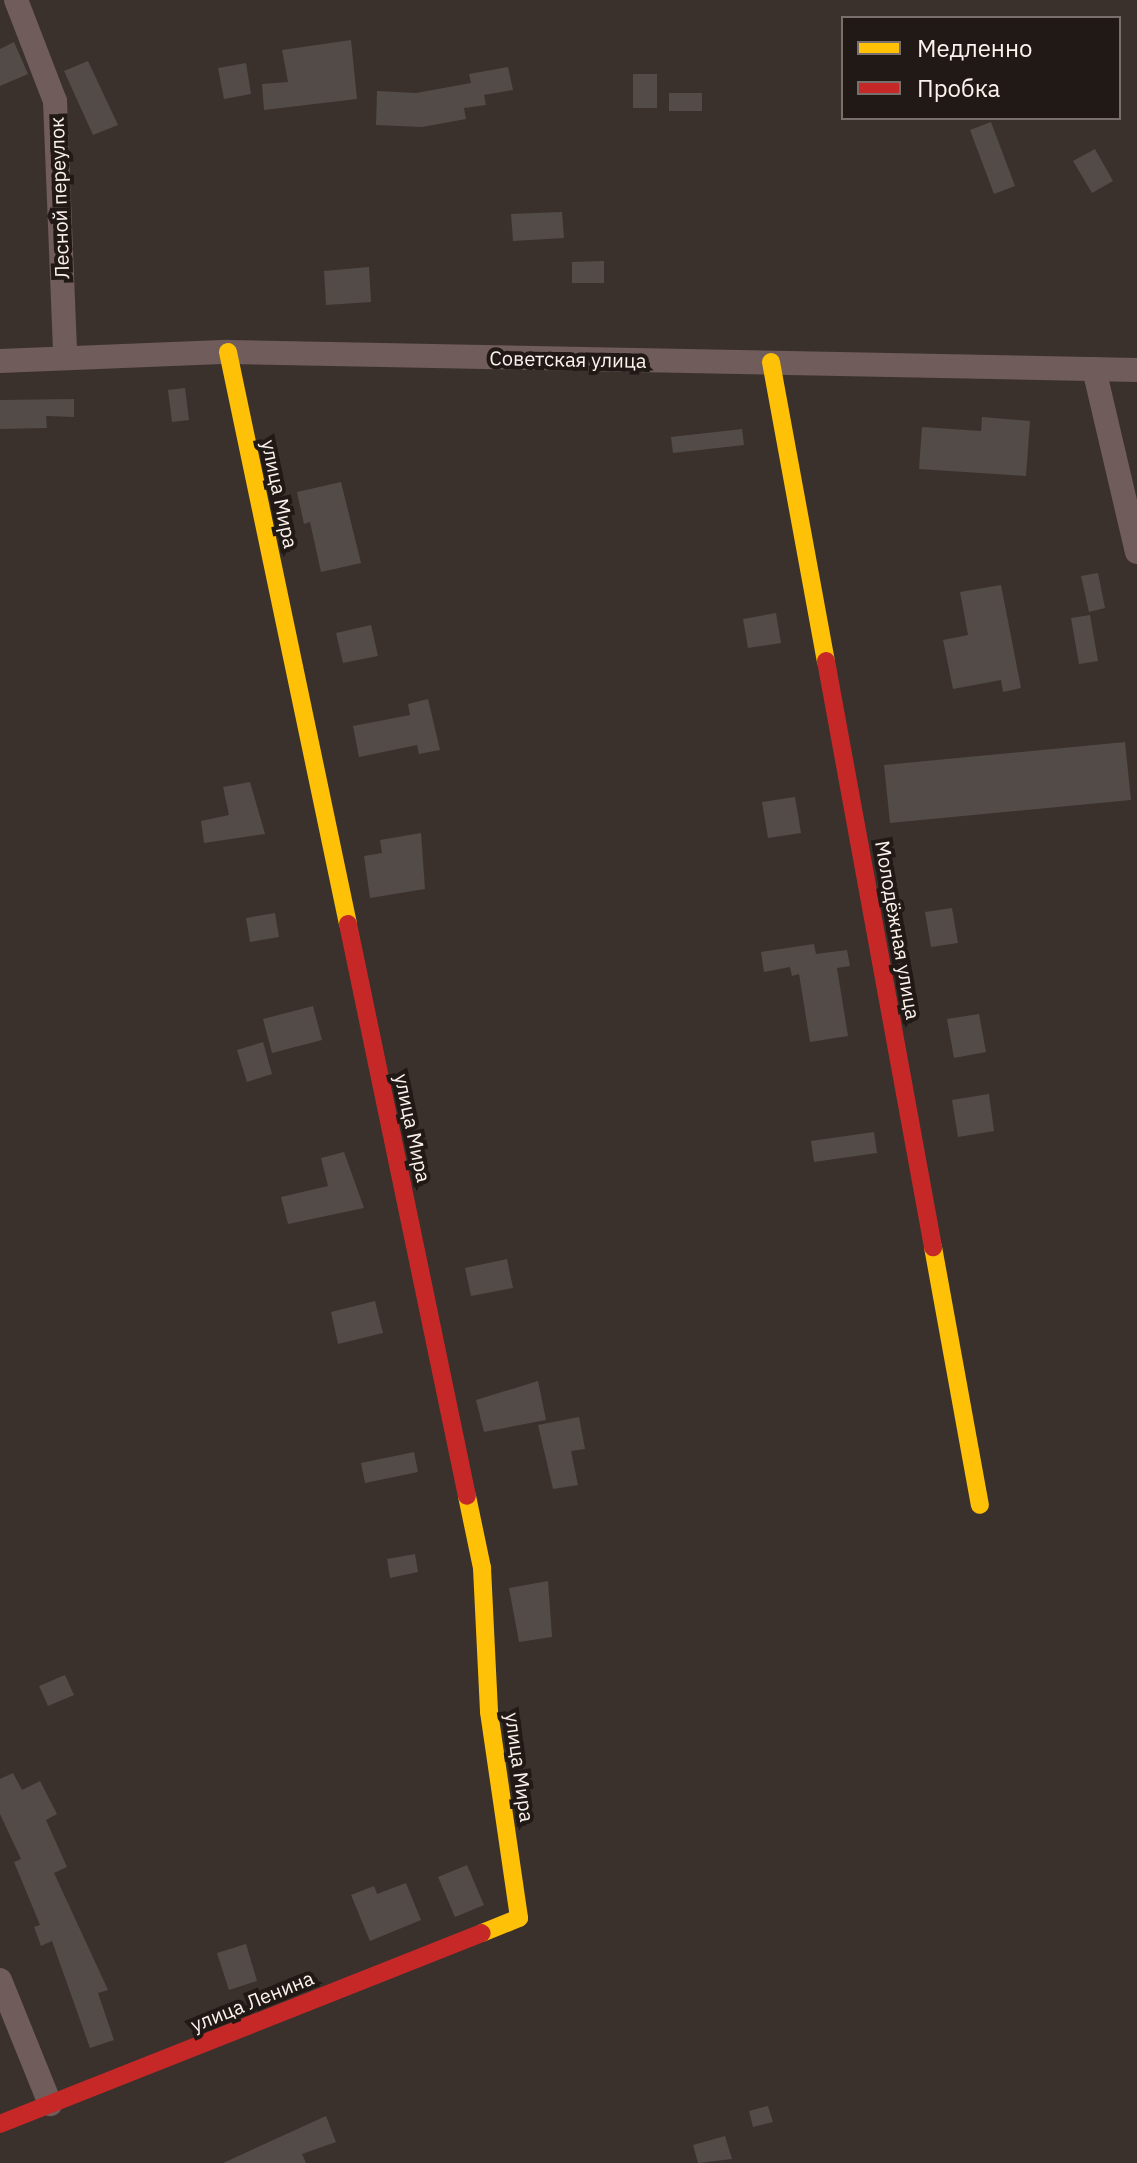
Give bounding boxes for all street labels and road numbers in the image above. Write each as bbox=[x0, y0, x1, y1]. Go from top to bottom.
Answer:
street label: Лесной переулок bbox=[44, 117, 74, 279]
street label: Советская улица bbox=[489, 346, 647, 372]
street label: улица Мира bbox=[257, 438, 303, 550]
street label: Молодёжная улица bbox=[870, 839, 926, 1021]
street label: улица Мира bbox=[390, 1072, 436, 1184]
street label: улица Мира bbox=[500, 1711, 540, 1823]
street label: улица Ленина bbox=[187, 1965, 317, 2037]

